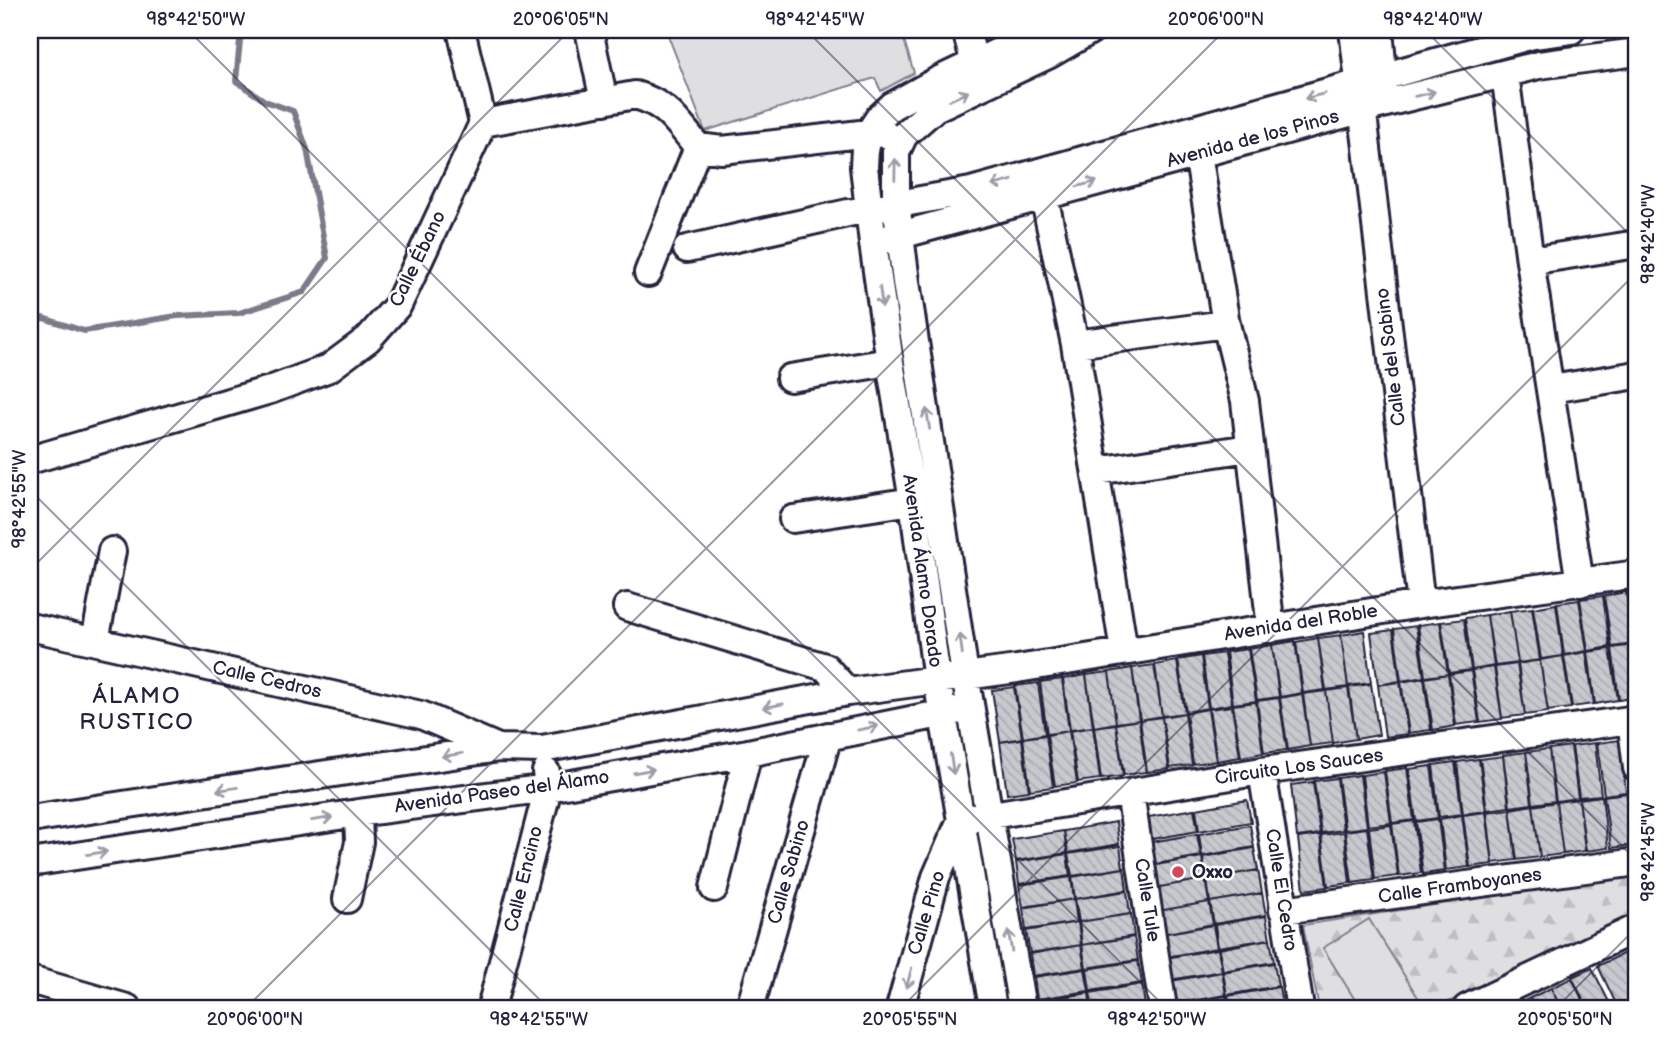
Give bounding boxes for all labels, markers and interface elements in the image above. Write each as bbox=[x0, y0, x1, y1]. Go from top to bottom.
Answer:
text: 98°42'50"W bbox=[147, 9, 246, 30]
text: 20°06'05"N bbox=[513, 9, 609, 30]
text: 98°42'45"W bbox=[765, 9, 865, 30]
text: 20°06'00"N bbox=[1168, 9, 1264, 30]
text: 98°42'40"W bbox=[1383, 9, 1483, 30]
one-way arrow bbox=[1413, 86, 1436, 100]
one-way arrow bbox=[948, 89, 969, 103]
one-way arrow bbox=[1305, 90, 1327, 103]
street label: Avenida de los Pinos bbox=[1164, 105, 1342, 173]
one-way arrow bbox=[889, 158, 902, 181]
one-way arrow bbox=[991, 177, 1013, 190]
one-way arrow bbox=[1076, 177, 1098, 190]
text: 98°42'40"W bbox=[1638, 184, 1659, 284]
street label: Calle Ébano bbox=[384, 207, 451, 311]
one-way arrow bbox=[874, 285, 887, 308]
street label: Calle del Sabino bbox=[1371, 287, 1411, 427]
one-way arrow bbox=[921, 408, 934, 431]
text: 98°42'55"W bbox=[9, 449, 30, 548]
street label: Avenida Álamo Dorado bbox=[897, 473, 948, 669]
street label: Avenida del Roble bbox=[1223, 600, 1379, 646]
one-way arrow bbox=[954, 633, 967, 656]
street label: Calle Cedros bbox=[210, 656, 324, 704]
district label: ÁLAMO RUSTICO bbox=[79, 682, 195, 736]
one-way arrow bbox=[762, 700, 784, 713]
one-way arrow bbox=[856, 721, 878, 734]
street label: Circuito Los Sauces bbox=[1213, 744, 1385, 790]
one-way arrow bbox=[441, 749, 463, 762]
one-way arrow bbox=[946, 752, 959, 775]
one-way arrow bbox=[632, 764, 655, 777]
street label: Avenida Paseo del Álamo bbox=[393, 765, 611, 818]
one-way arrow bbox=[216, 783, 239, 796]
text: 98°42'45"W bbox=[1638, 802, 1659, 902]
one-way arrow bbox=[310, 812, 333, 825]
street label: Calle Sabino bbox=[763, 817, 815, 927]
street label: Calle Encino bbox=[500, 824, 548, 934]
street label: Calle El Cedro bbox=[1260, 827, 1302, 953]
one-way arrow bbox=[85, 846, 108, 859]
street label: Calle Tule bbox=[1129, 857, 1165, 943]
place label: Oxxo bbox=[1192, 861, 1233, 884]
street label: Calle Framboyanes bbox=[1377, 863, 1543, 909]
marker: Oxxo bbox=[1170, 864, 1186, 880]
street label: Calle Pino bbox=[903, 868, 951, 958]
one-way arrow bbox=[1003, 930, 1016, 953]
one-way arrow bbox=[901, 966, 914, 988]
text: 20°06'00"N bbox=[207, 1009, 303, 1030]
text: 98°42'55"W bbox=[490, 1009, 589, 1030]
text: 20°05'55"N bbox=[862, 1009, 958, 1030]
text: 98°42'50"W bbox=[1108, 1009, 1207, 1030]
text: 20°05'50"N bbox=[1517, 1009, 1613, 1030]

